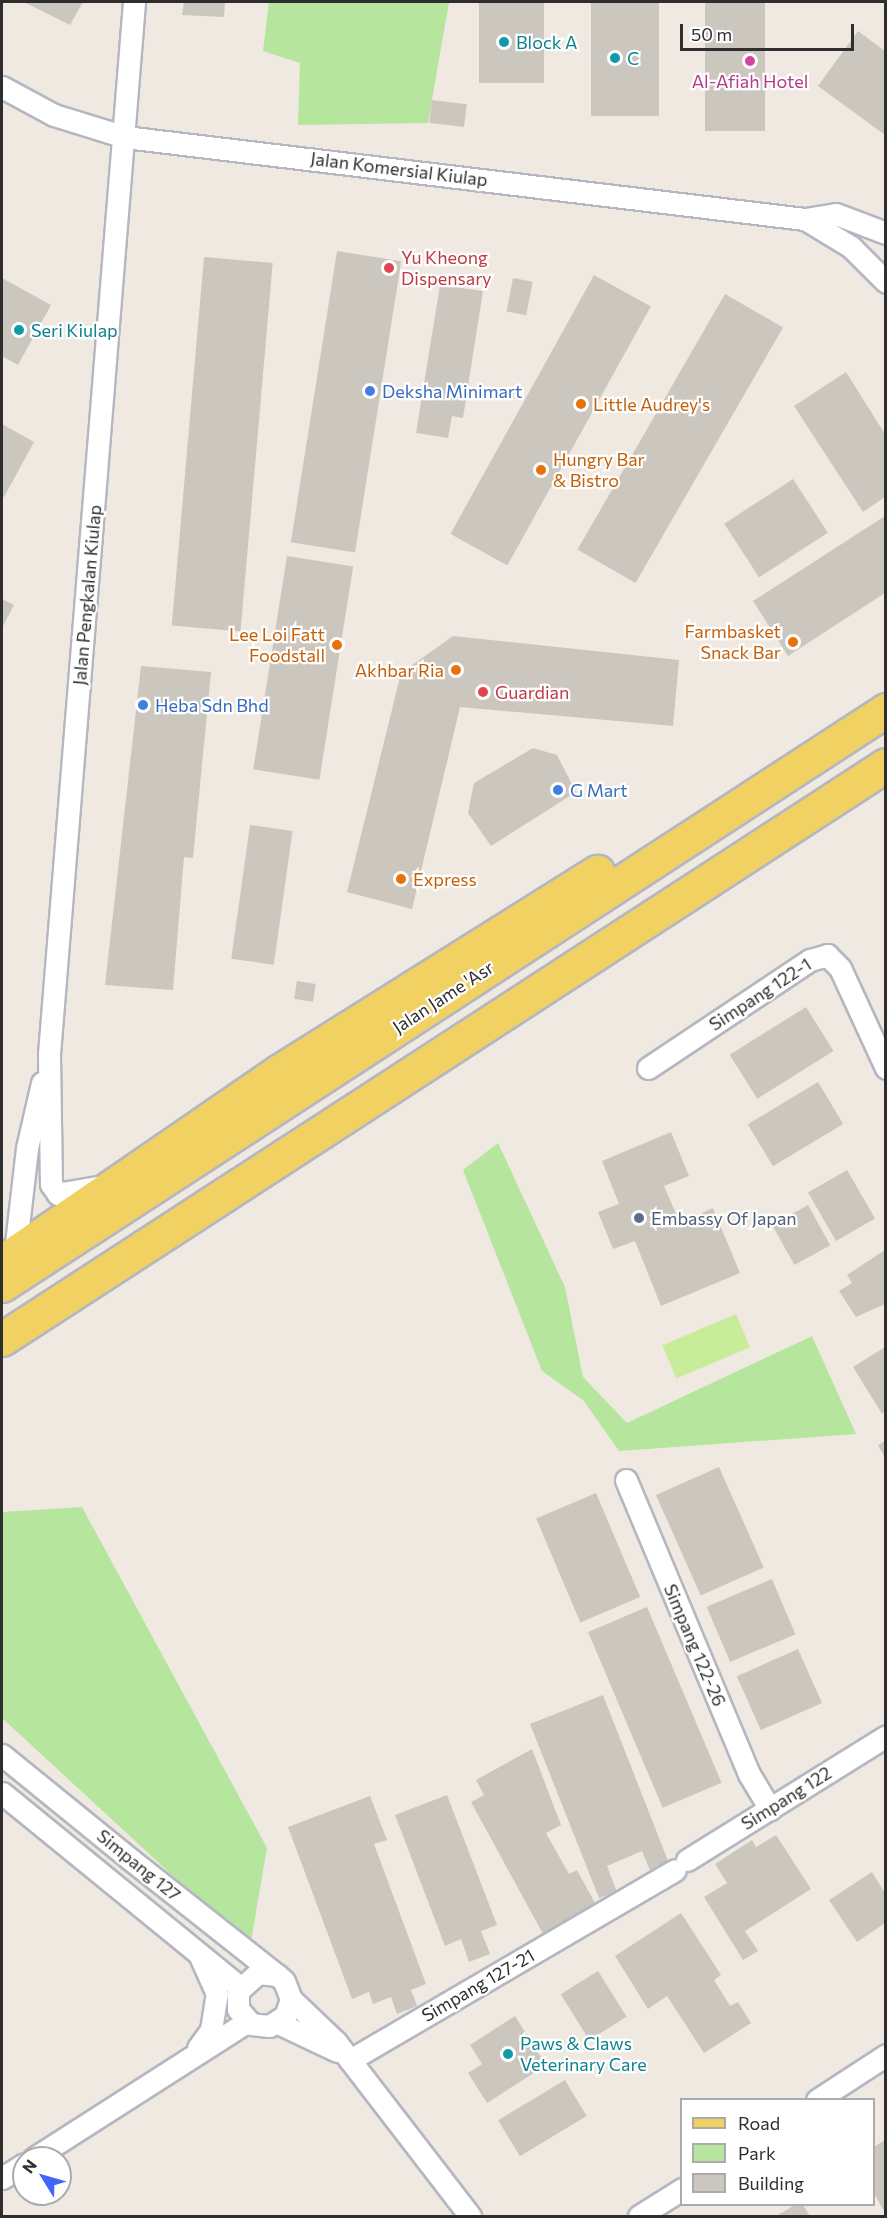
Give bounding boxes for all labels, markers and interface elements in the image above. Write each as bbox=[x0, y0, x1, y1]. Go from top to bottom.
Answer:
scale bar bbox=[683, 12, 857, 50]
text: 50 m bbox=[691, 23, 732, 45]
place label: Block A bbox=[516, 31, 577, 53]
marker: Block A bbox=[497, 35, 511, 49]
place label: C bbox=[627, 47, 639, 69]
marker: C bbox=[608, 51, 622, 65]
marker: Al-Afiah Hotel bbox=[743, 54, 757, 68]
place label: Al-Afiah Hotel bbox=[692, 70, 808, 92]
street label: Jalan Komersial Kiulap bbox=[309, 147, 489, 191]
place label: Yu Kheong Dispensary bbox=[401, 247, 492, 290]
marker: Yu Kheong Dispensary bbox=[382, 261, 396, 275]
place label: Seri Kiulap bbox=[31, 319, 118, 341]
marker: Seri Kiulap bbox=[12, 323, 26, 337]
place label: Deksha Minimart bbox=[382, 380, 522, 402]
marker: Deksha Minimart bbox=[363, 384, 377, 398]
place label: Little Audrey's bbox=[593, 393, 710, 415]
marker: Little Audrey's bbox=[574, 397, 588, 411]
place label: Hungry Bar & Bistro bbox=[553, 449, 645, 492]
marker: Hungry Bar & Bistro bbox=[534, 463, 548, 477]
street label: Jalan Pengkalan Kiulap bbox=[68, 504, 106, 686]
place label: Farmbasket Snack Bar bbox=[684, 621, 781, 664]
place label: Lee Loi Fatt Foodstall bbox=[229, 624, 325, 666]
marker: Farmbasket Snack Bar bbox=[786, 635, 800, 649]
marker: Lee Loi Fatt Foodstall bbox=[330, 638, 344, 652]
place label: Akhbar Ria bbox=[355, 659, 444, 681]
marker: Akhbar Ria bbox=[449, 663, 463, 677]
place label: Guardian bbox=[495, 681, 569, 703]
marker: Guardian bbox=[476, 685, 490, 699]
place label: Heba Sdn Bhd bbox=[155, 694, 269, 716]
marker: Heba Sdn Bhd bbox=[136, 698, 150, 712]
place label: G Mart bbox=[570, 779, 628, 801]
marker: G Mart bbox=[551, 783, 565, 797]
place label: Express bbox=[413, 868, 477, 890]
marker: Express bbox=[394, 872, 408, 886]
street label: Simpang 122-1 bbox=[705, 953, 815, 1035]
street label: Jalan Jame 'Asr bbox=[388, 956, 498, 1038]
place label: Embassy Of Japan bbox=[651, 1207, 797, 1229]
marker: Embassy Of Japan bbox=[632, 1211, 646, 1225]
street label: Simpang 122-26 bbox=[660, 1581, 730, 1709]
street label: Simpang 122 bbox=[737, 1762, 835, 1834]
street label: Simpang 127 bbox=[93, 1825, 185, 1905]
street label: Simpang 127-21 bbox=[418, 1944, 538, 2026]
place label: Paws & Claws Veterinary Care bbox=[520, 2033, 647, 2076]
marker: Paws & Claws Veterinary Care bbox=[501, 2047, 515, 2061]
legend bbox=[680, 2098, 875, 2206]
text: Road bbox=[738, 2112, 780, 2134]
text: Park bbox=[738, 2142, 776, 2164]
north arrow bbox=[12, 2146, 72, 2206]
text: N bbox=[18, 2156, 40, 2177]
text: Building bbox=[738, 2172, 804, 2194]

